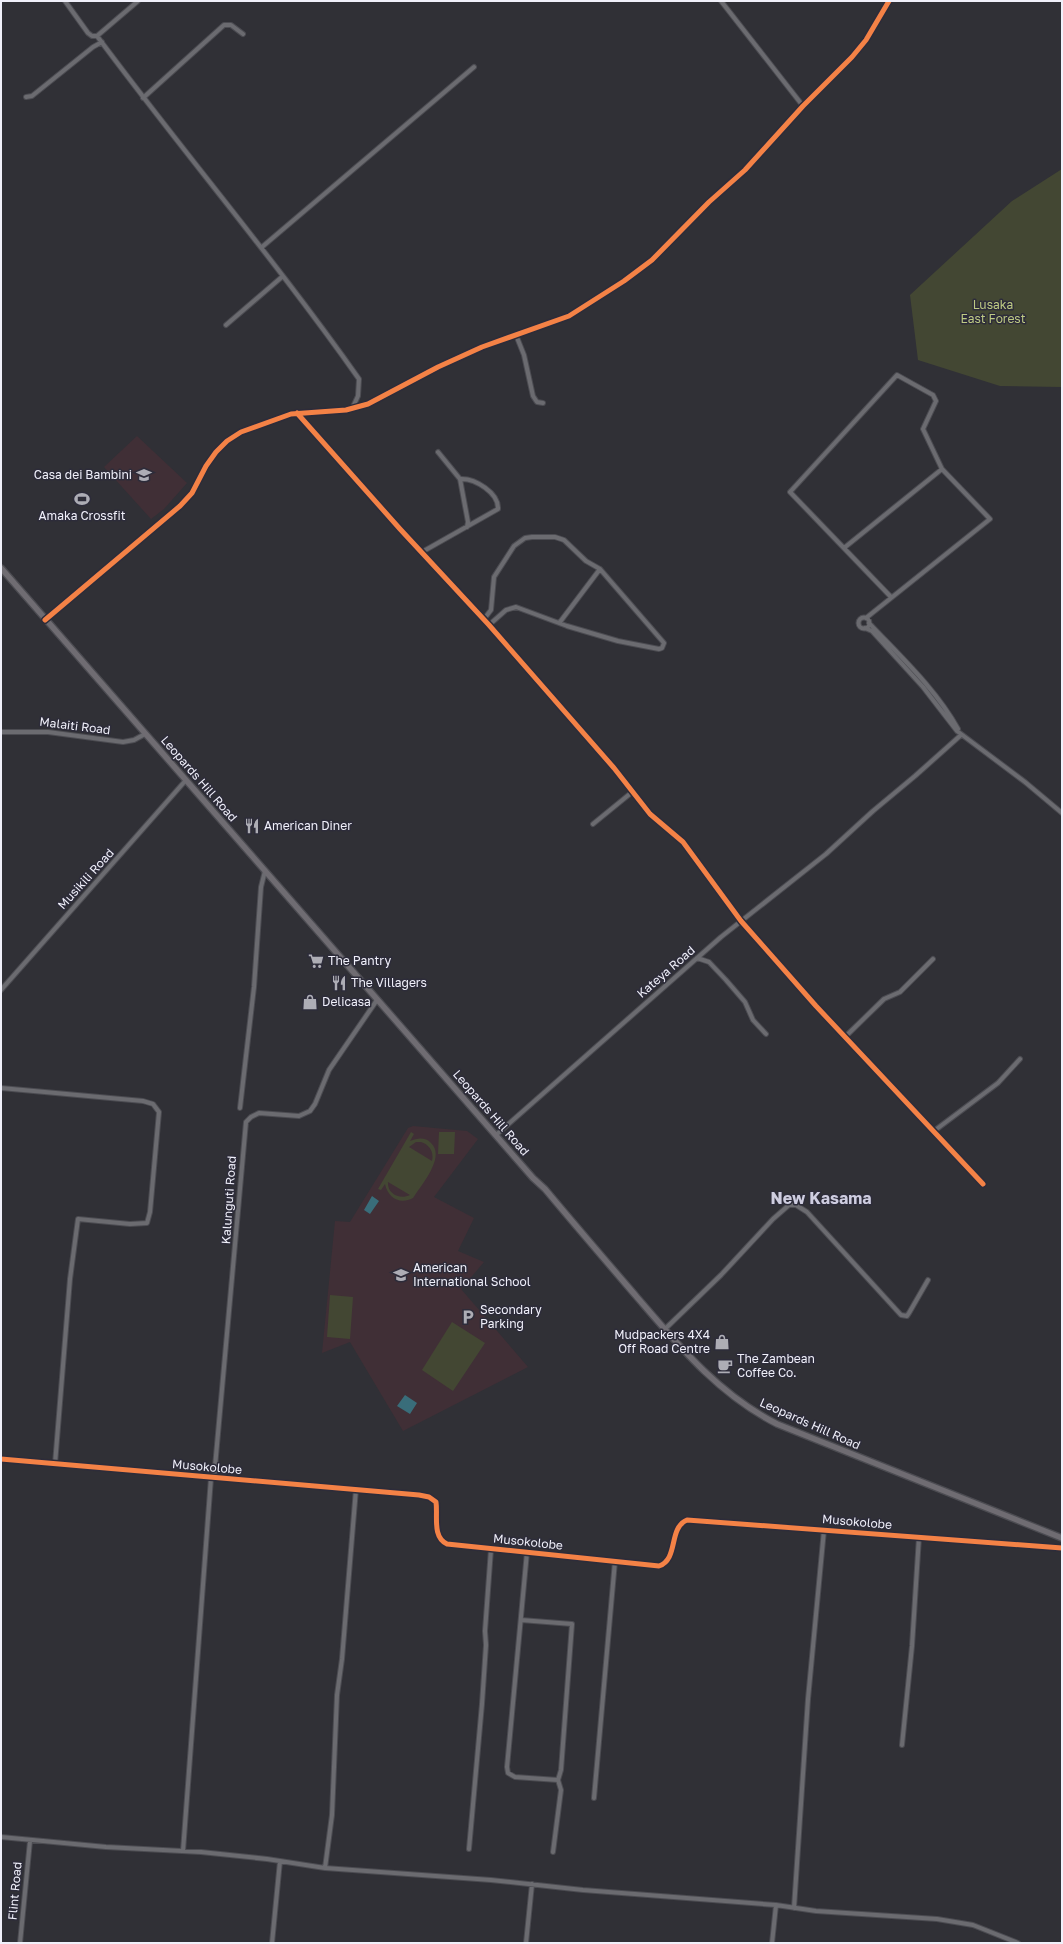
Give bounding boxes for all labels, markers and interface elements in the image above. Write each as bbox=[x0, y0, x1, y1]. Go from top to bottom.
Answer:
park label: Lusaka East Forest bbox=[960, 297, 1026, 326]
school or university icon: Casa dei Bambini bbox=[135, 466, 153, 484]
place label: Casa dei Bambini bbox=[34, 467, 132, 482]
sports icon: Amaka Crossfit bbox=[73, 490, 91, 508]
place label: Amaka Crossfit bbox=[39, 508, 126, 523]
street label: Malaiti Road bbox=[39, 714, 111, 737]
street label: Leopards Hill Road bbox=[158, 733, 241, 825]
restaurant icon: American Diner bbox=[243, 817, 261, 835]
place label: American Diner bbox=[264, 818, 352, 833]
street label: Musikili Road bbox=[54, 845, 117, 912]
street label: Kateya Road bbox=[634, 942, 698, 1001]
supermarket icon: The Pantry bbox=[307, 952, 325, 970]
place label: The Pantry bbox=[328, 953, 391, 968]
restaurant icon: The Villagers bbox=[330, 974, 348, 992]
place label: The Villagers bbox=[351, 975, 427, 990]
shop icon: Delicasa bbox=[301, 993, 319, 1011]
place label: Delicasa bbox=[322, 994, 371, 1009]
street label: Leopards Hill Road bbox=[450, 1067, 533, 1159]
street label: Kalunguti Road bbox=[218, 1155, 239, 1245]
district label: New Kasama bbox=[770, 1188, 872, 1208]
place label: American International School bbox=[413, 1260, 531, 1289]
school or university icon: American International School bbox=[392, 1266, 410, 1284]
place label: Secondary Parking bbox=[480, 1302, 542, 1331]
parking icon: Secondary Parking bbox=[459, 1308, 477, 1326]
place label: Mudpackers 4X4 Off Road Centre bbox=[614, 1327, 710, 1356]
shop icon: Mudpackers 4X4 Off Road Centre bbox=[713, 1333, 731, 1351]
place label: The Zambean Coffee Co. bbox=[737, 1351, 815, 1380]
cafe icon: The Zambean Coffee Co. bbox=[716, 1357, 734, 1375]
street label: Leopards Hill Road bbox=[757, 1395, 863, 1453]
street label: Musokolobe bbox=[171, 1456, 243, 1477]
street label: Musokolobe bbox=[821, 1511, 893, 1532]
street label: Musokolobe bbox=[492, 1530, 564, 1553]
street label: Flint Road bbox=[4, 1861, 25, 1921]

